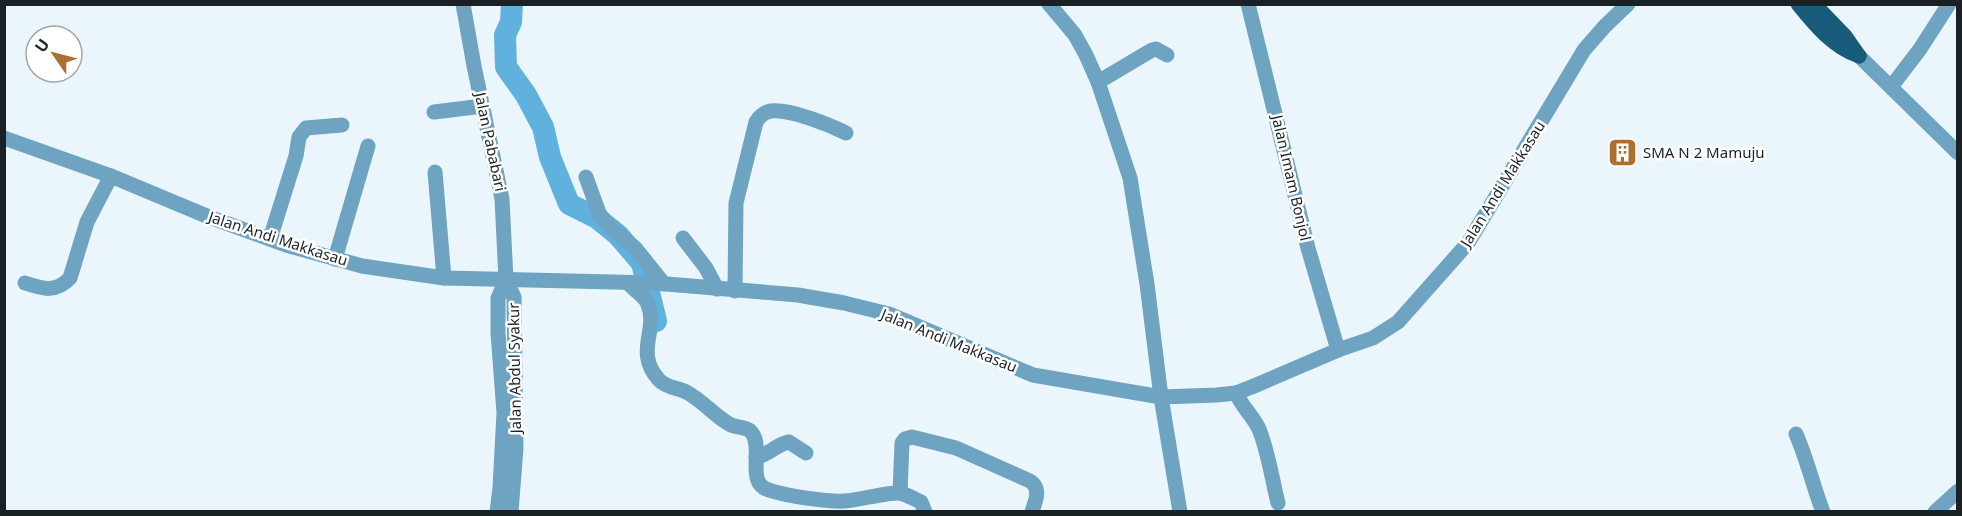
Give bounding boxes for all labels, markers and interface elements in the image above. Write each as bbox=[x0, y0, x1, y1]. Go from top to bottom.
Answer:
north arrow bbox=[24, 24, 84, 84]
text: U bbox=[29, 34, 54, 57]
street label: Jalan Pababari bbox=[470, 88, 511, 193]
street label: Jalan Imam Bonjol bbox=[1267, 111, 1316, 243]
street label: Jalan Andi Makkasau bbox=[1454, 117, 1549, 252]
building icon: SMA N 2 Mamuju bbox=[1606, 137, 1638, 169]
place label: SMA N 2 Mamuju bbox=[1643, 142, 1765, 162]
street label: Jalan Andi Makkasau bbox=[204, 205, 350, 270]
street label: Jalan Abdul Syakur bbox=[503, 302, 525, 436]
street label: Jalan Andi Makkasau bbox=[876, 303, 1020, 377]

